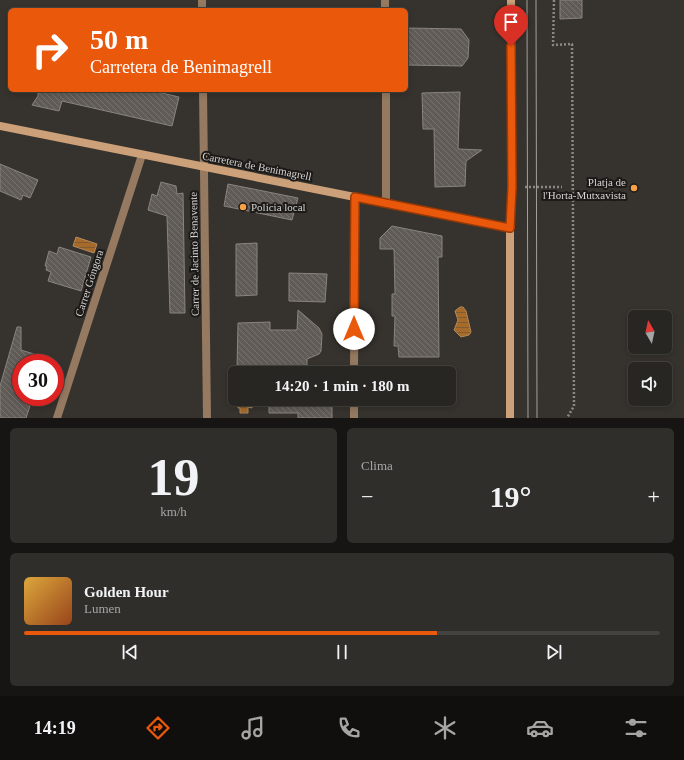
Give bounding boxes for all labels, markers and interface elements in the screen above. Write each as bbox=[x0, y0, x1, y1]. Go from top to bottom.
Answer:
pin bbox=[494, 5, 528, 46]
icon: arrive bbox=[500, 11, 522, 33]
icon: right bbox=[24, 24, 76, 76]
text: 50 m bbox=[90, 24, 148, 55]
text: Carretera de Benimagrell bbox=[90, 57, 272, 77]
street label: Carretera de Benimagrell bbox=[201, 150, 313, 182]
place label: Platja de l'Horta-Mutxavista bbox=[543, 176, 626, 201]
marker: Platja de l'Horta-Mutxavista bbox=[629, 183, 639, 193]
street label: Carrer de Jacinto Benavente bbox=[187, 192, 201, 316]
place label: Policia local bbox=[251, 201, 306, 213]
marker: Policia local bbox=[238, 202, 248, 212]
street label: Carrer Góngora bbox=[73, 248, 105, 318]
position arrow bbox=[333, 308, 375, 350]
north arrow bbox=[628, 310, 672, 354]
map controls bbox=[628, 310, 672, 406]
speed limit sign: 30 bbox=[12, 354, 64, 406]
button: sound bbox=[628, 362, 672, 406]
text: 14:20 · 1 min · 180 m bbox=[275, 378, 410, 394]
text: 19 bbox=[148, 449, 200, 506]
text: Clima bbox=[361, 458, 393, 473]
text: 19° bbox=[490, 480, 532, 513]
text: − bbox=[361, 484, 373, 509]
text: + bbox=[648, 484, 660, 509]
text: km/h bbox=[160, 504, 187, 519]
text: Golden Hour bbox=[84, 584, 169, 600]
text: Lumen bbox=[84, 601, 121, 616]
icon: previous bbox=[119, 641, 141, 663]
icon: pause bbox=[331, 641, 353, 663]
icon: next bbox=[543, 641, 565, 663]
icon: directions bbox=[144, 714, 172, 742]
icon: music bbox=[239, 714, 267, 742]
icon: phone bbox=[335, 714, 363, 742]
icon: climate bbox=[431, 714, 459, 742]
icon: car bbox=[526, 714, 554, 742]
icon: filters bbox=[622, 714, 650, 742]
text: 14:19 bbox=[34, 718, 76, 738]

